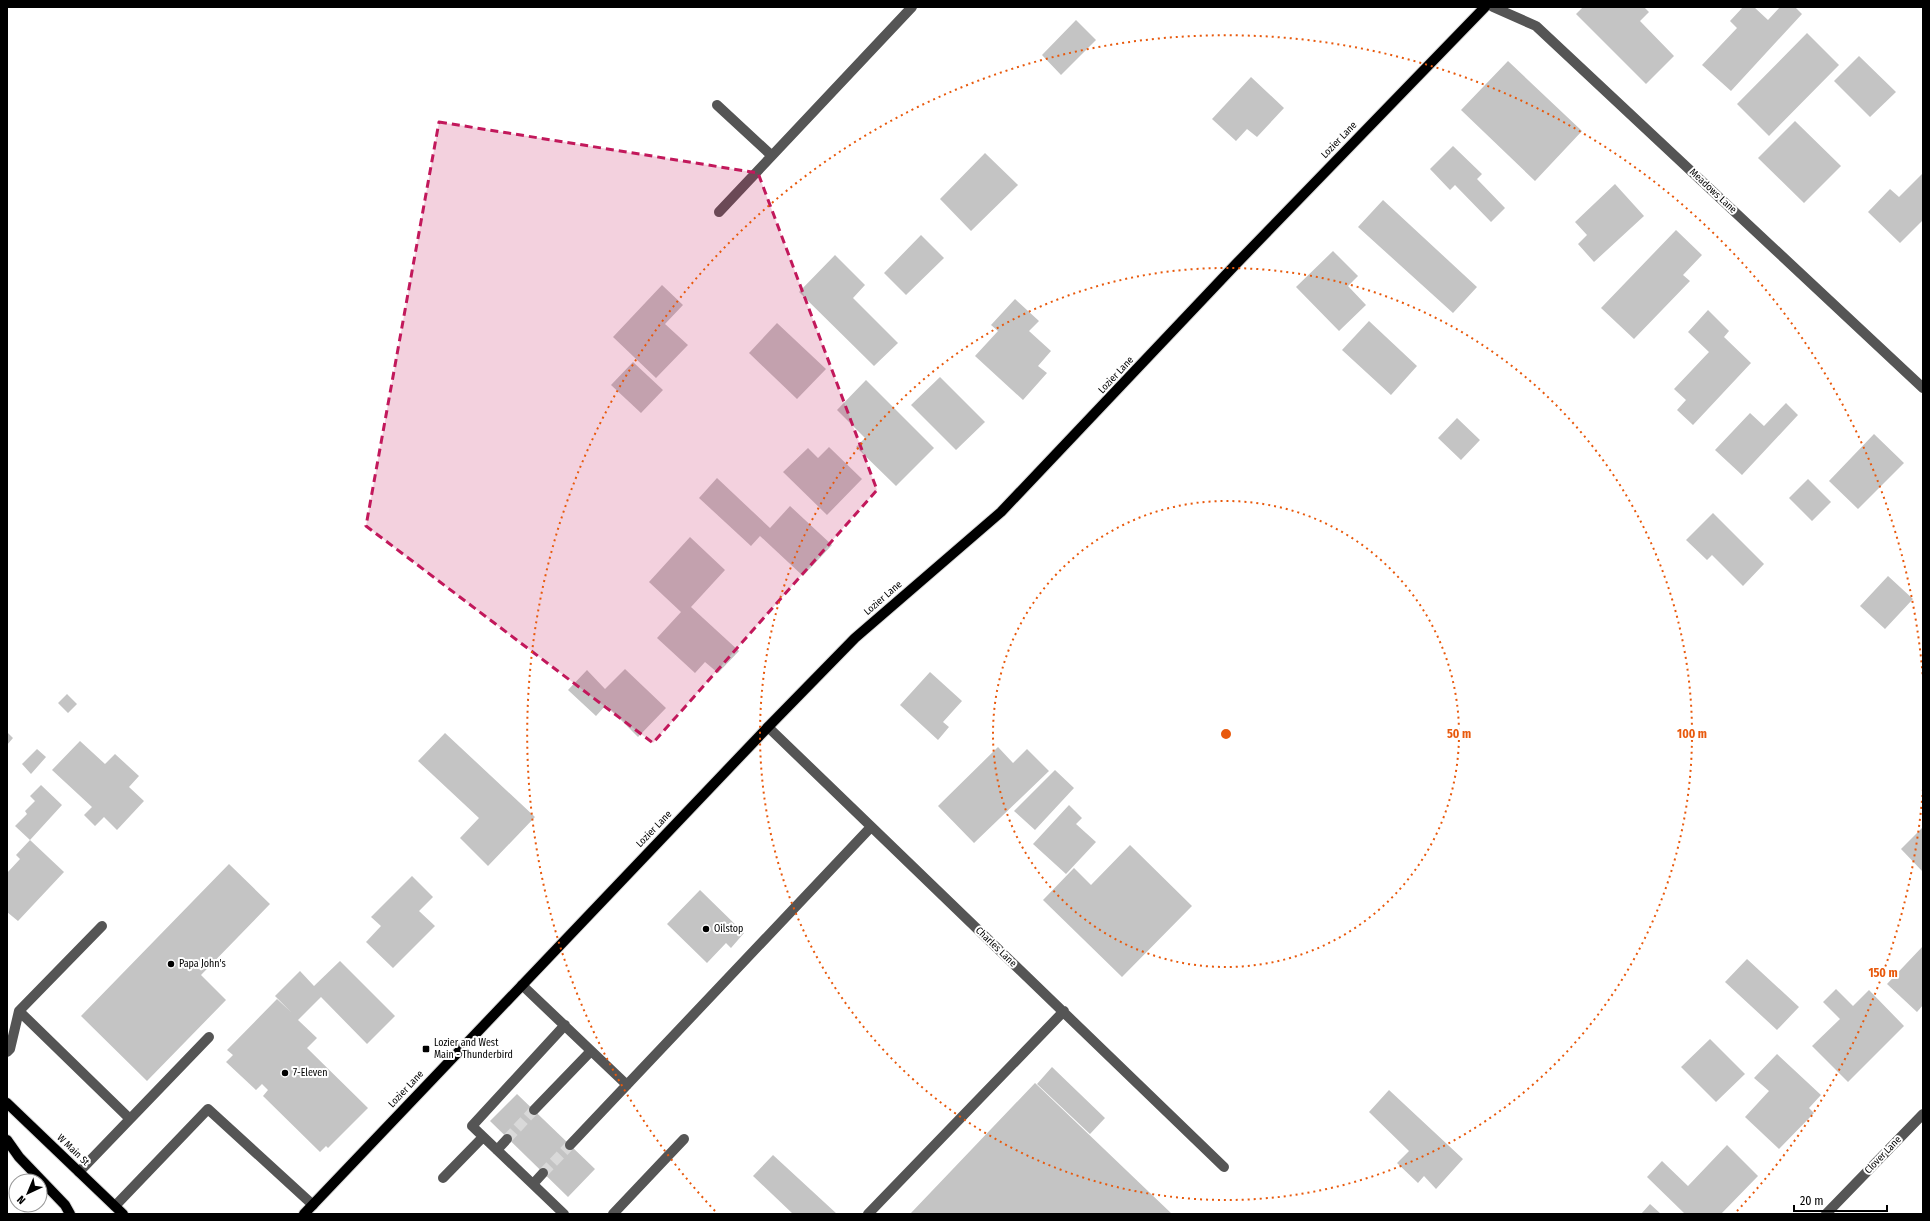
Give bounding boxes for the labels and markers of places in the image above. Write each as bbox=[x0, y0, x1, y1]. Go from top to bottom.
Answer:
centre of rings bbox=[1219, 727, 1233, 741]
place label: Oilstop bbox=[714, 923, 743, 935]
marker: Oilstop bbox=[701, 924, 711, 934]
place label: Papa John's bbox=[179, 958, 226, 970]
marker: Papa John's bbox=[166, 959, 176, 969]
place label: Lozier and West Main - Thunderbird bbox=[434, 1037, 513, 1061]
marker: Lozier and West Main - Thunderbird bbox=[421, 1044, 431, 1054]
place label: 7-Eleven bbox=[293, 1067, 327, 1079]
marker: 7-Eleven bbox=[280, 1068, 290, 1078]

